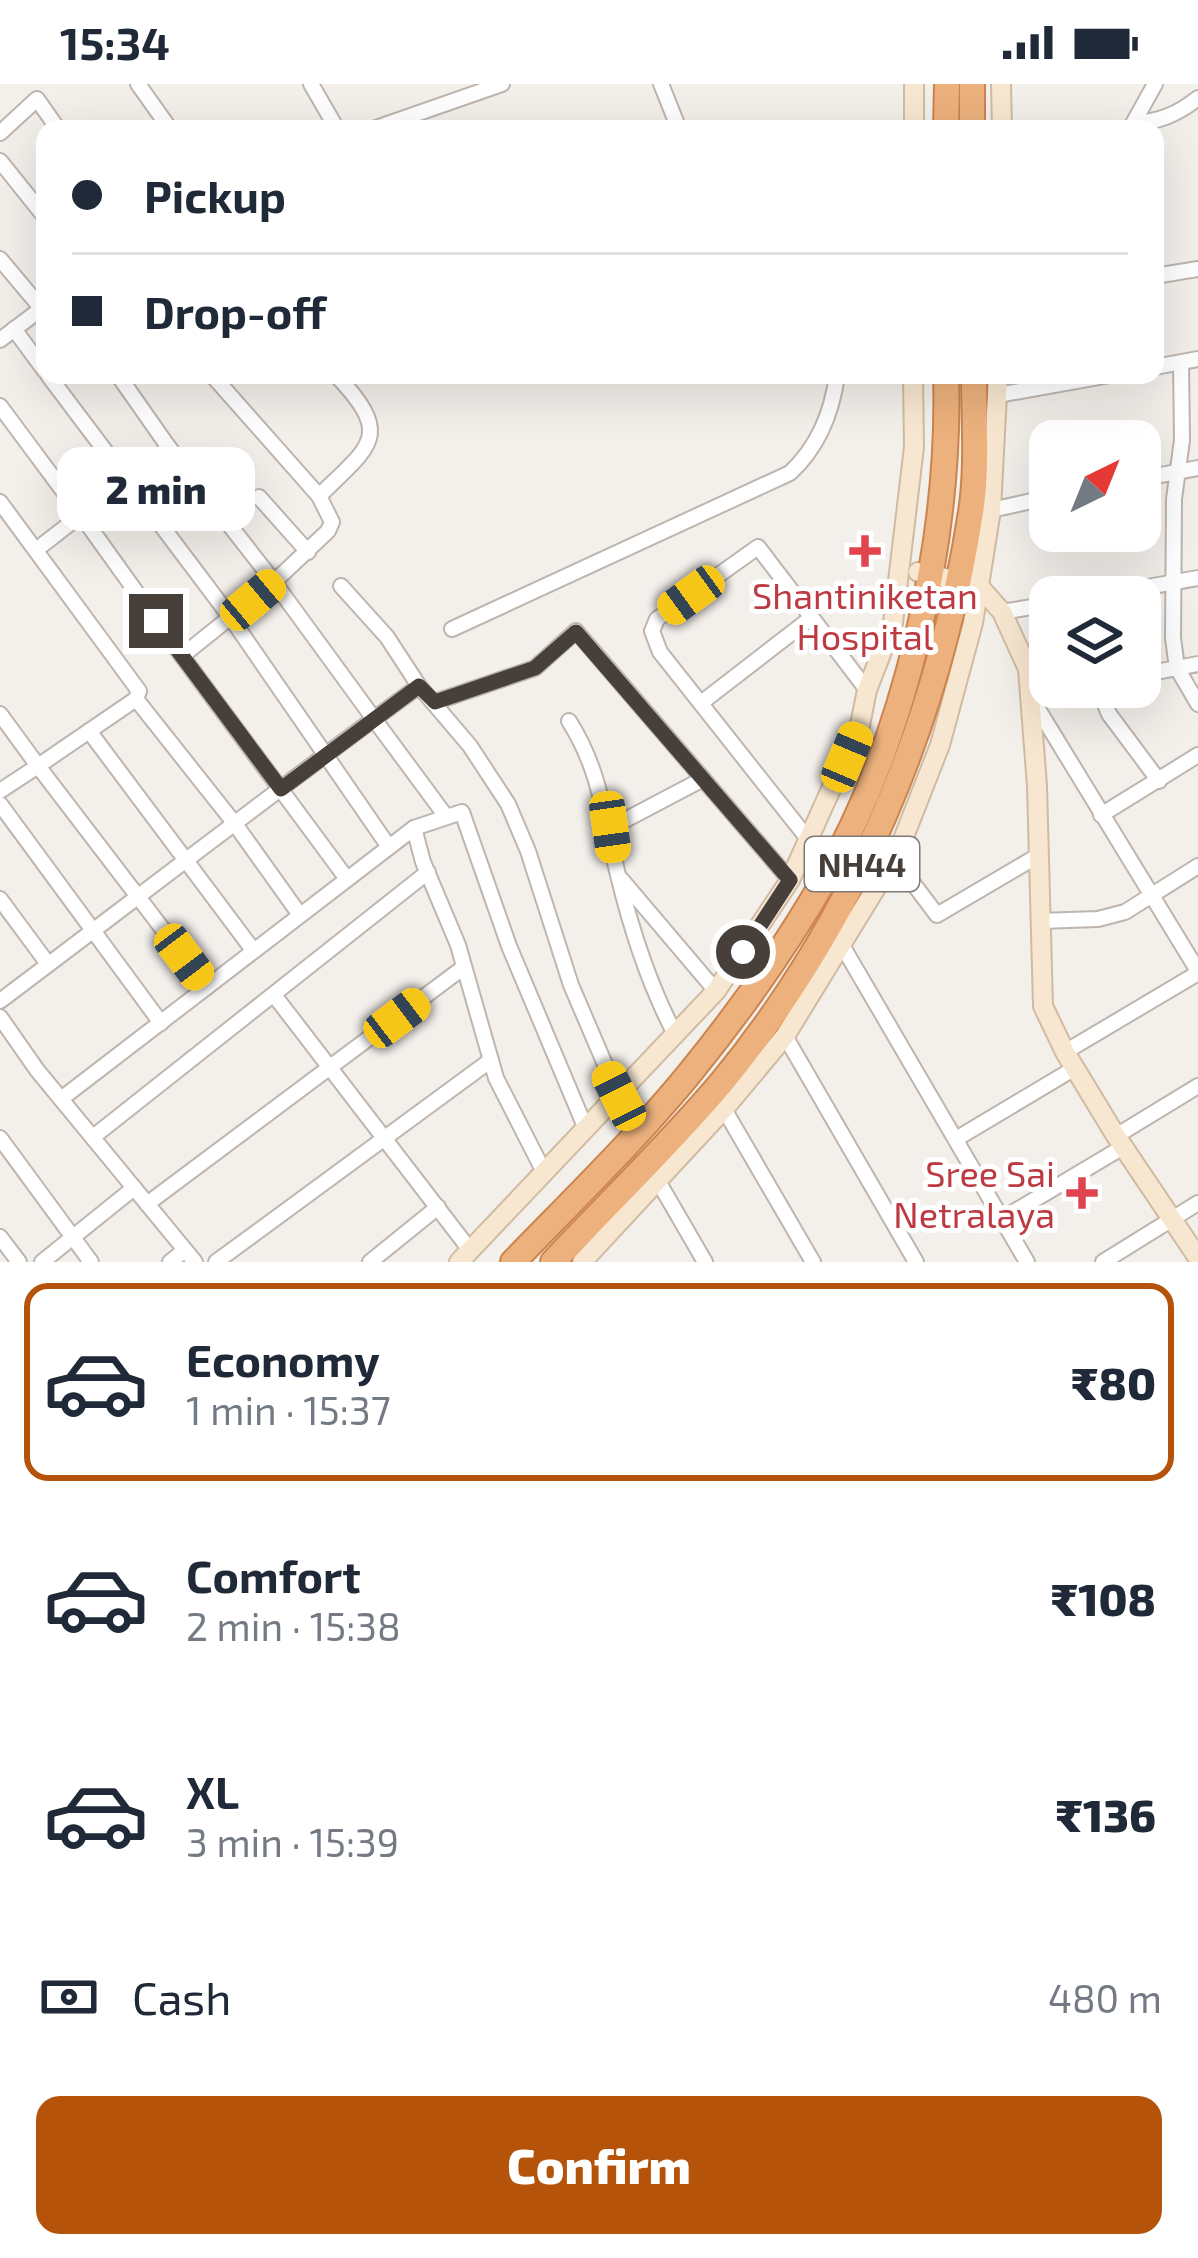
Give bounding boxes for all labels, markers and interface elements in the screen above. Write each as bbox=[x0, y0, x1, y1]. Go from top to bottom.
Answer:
text: 15:34 bbox=[60, 15, 170, 69]
text: Pickup bbox=[144, 168, 286, 222]
text: Drop-off bbox=[144, 284, 326, 338]
north arrow bbox=[1029, 420, 1161, 552]
map controls bbox=[1029, 420, 1161, 708]
callout: 2 min bbox=[57, 447, 255, 531]
text: 2 min bbox=[105, 465, 207, 512]
marker: Shantiniketan Hospital bbox=[849, 535, 881, 567]
car bbox=[651, 559, 731, 631]
car bbox=[214, 563, 292, 637]
place label: Shantiniketan Hospital bbox=[752, 573, 978, 657]
button: layers bbox=[1029, 576, 1161, 708]
route end bbox=[129, 594, 183, 648]
car bbox=[816, 717, 878, 797]
car bbox=[587, 789, 633, 865]
road number: NH44 bbox=[805, 837, 919, 891]
car bbox=[148, 917, 220, 997]
route start bbox=[716, 925, 770, 979]
car bbox=[357, 982, 437, 1054]
car bbox=[587, 1056, 651, 1136]
place label: Sree Sai Netralaya bbox=[893, 1151, 1055, 1235]
marker: Sree Sai Netralaya bbox=[1066, 1177, 1098, 1209]
icon: car bbox=[42, 1328, 150, 1436]
text: Economy bbox=[186, 1332, 380, 1386]
text: ₹80 bbox=[1071, 1355, 1156, 1409]
text: 1 min · 15:37 bbox=[186, 1386, 391, 1433]
icon: car bbox=[42, 1544, 150, 1652]
text: Comfort bbox=[186, 1548, 361, 1602]
text: ₹108 bbox=[1051, 1571, 1156, 1625]
text: 2 min · 15:38 bbox=[186, 1602, 401, 1649]
icon: car bbox=[42, 1760, 150, 1868]
text: XL bbox=[186, 1764, 239, 1818]
text: ₹136 bbox=[1056, 1787, 1156, 1841]
text: 3 min · 15:39 bbox=[186, 1818, 399, 1865]
icon: cash bbox=[36, 1964, 102, 2030]
text: Cash bbox=[132, 1970, 231, 2024]
text: 480 m bbox=[1048, 1974, 1162, 2021]
button: Confirm bbox=[36, 2096, 1162, 2234]

